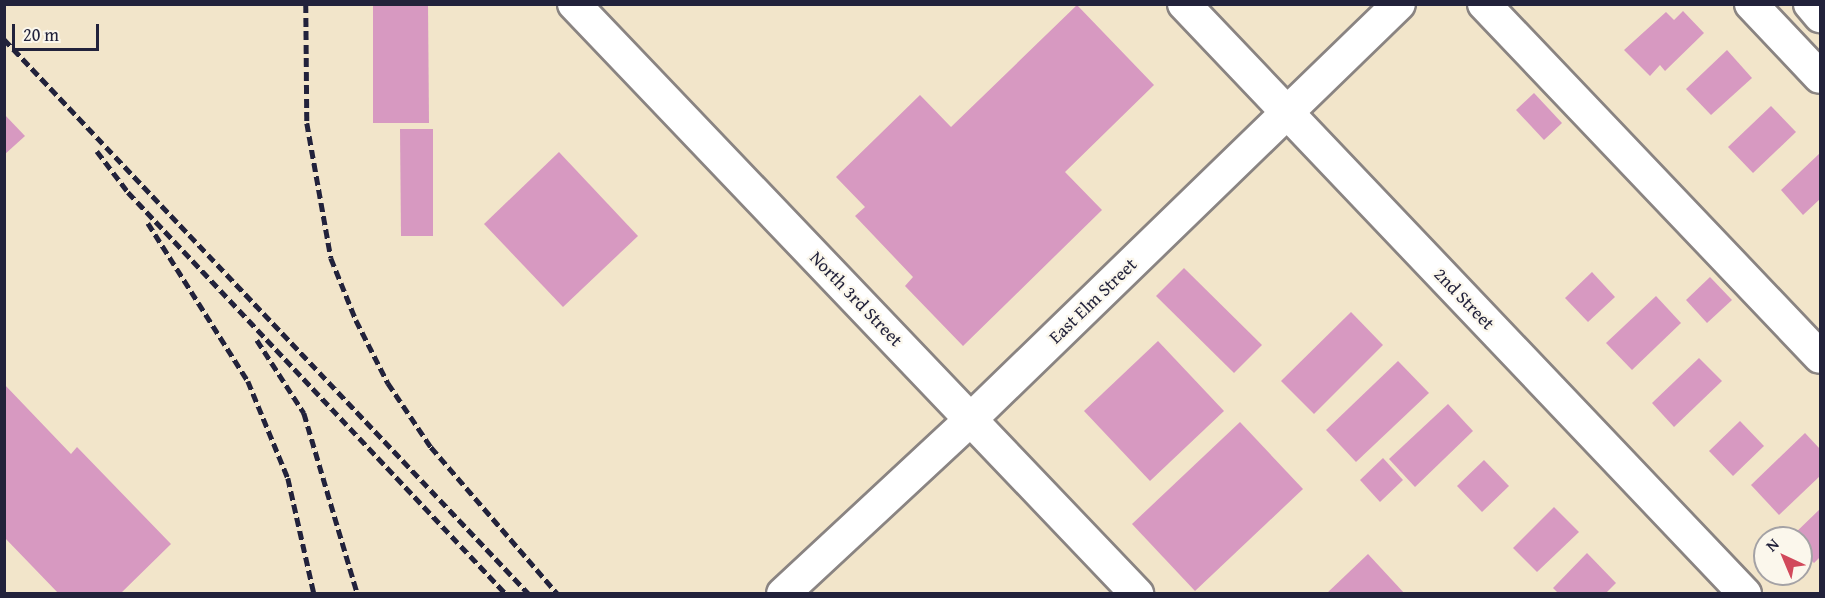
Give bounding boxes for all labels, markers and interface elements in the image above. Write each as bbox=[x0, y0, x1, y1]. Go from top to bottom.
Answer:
scale bar bbox=[15, 12, 102, 50]
text: 20 m bbox=[23, 21, 59, 48]
street label: North 3rd Street bbox=[805, 247, 907, 351]
street label: East Elm Street bbox=[1045, 254, 1141, 348]
street label: 2nd Street bbox=[1429, 263, 1499, 335]
north arrow bbox=[1753, 526, 1813, 586]
text: N bbox=[1760, 532, 1784, 557]

